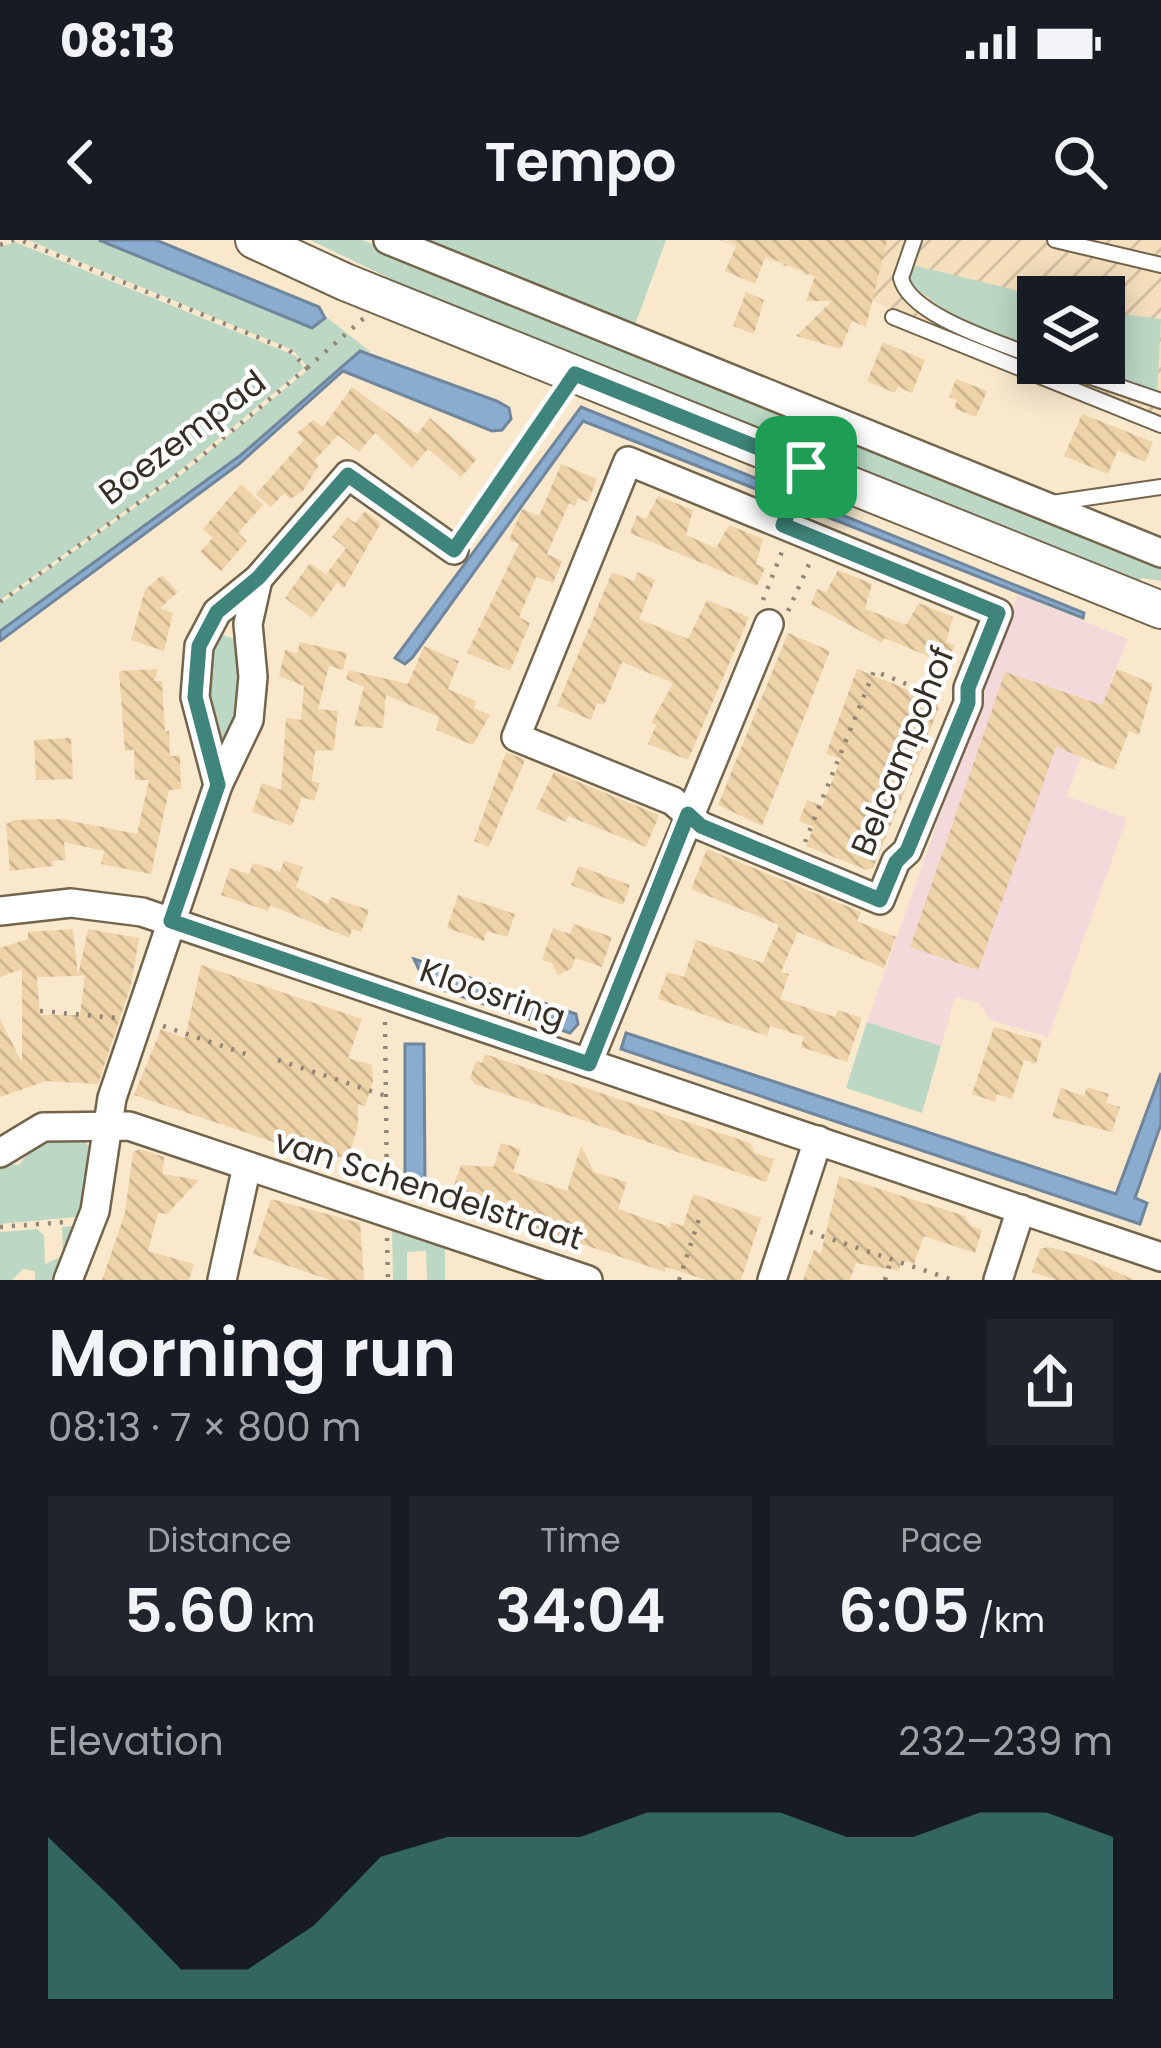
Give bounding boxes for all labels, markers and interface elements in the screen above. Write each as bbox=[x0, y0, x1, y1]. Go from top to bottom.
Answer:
text: 08:13 bbox=[60, 10, 175, 73]
text: Tempo bbox=[484, 124, 677, 200]
icon: back bbox=[48, 129, 114, 195]
icon: search bbox=[1047, 129, 1113, 195]
map controls bbox=[1017, 276, 1125, 384]
button: layers bbox=[1017, 276, 1125, 384]
street label: Boezempad bbox=[89, 359, 276, 516]
pin bbox=[755, 416, 857, 518]
icon: arrive bbox=[773, 434, 839, 500]
street label: Belcampohof bbox=[839, 640, 966, 863]
street label: Kloosring bbox=[414, 947, 572, 1040]
street label: van Schendelstraat bbox=[269, 1117, 589, 1262]
text: Morning run bbox=[48, 1307, 456, 1399]
button: share bbox=[987, 1319, 1113, 1445]
text: 08:13 · 7 × 800 m bbox=[48, 1400, 361, 1455]
text: Distance bbox=[147, 1517, 292, 1564]
text: Time bbox=[540, 1517, 621, 1564]
text: Pace bbox=[901, 1517, 982, 1564]
text: 5.60 bbox=[124, 1569, 255, 1653]
text: 34:04 bbox=[496, 1569, 665, 1653]
text: 6:05 bbox=[838, 1569, 970, 1653]
text: km bbox=[255, 1597, 315, 1644]
text: /km bbox=[970, 1597, 1045, 1644]
text: Elevation bbox=[48, 1714, 224, 1769]
text: 232–239 m bbox=[898, 1714, 1113, 1769]

